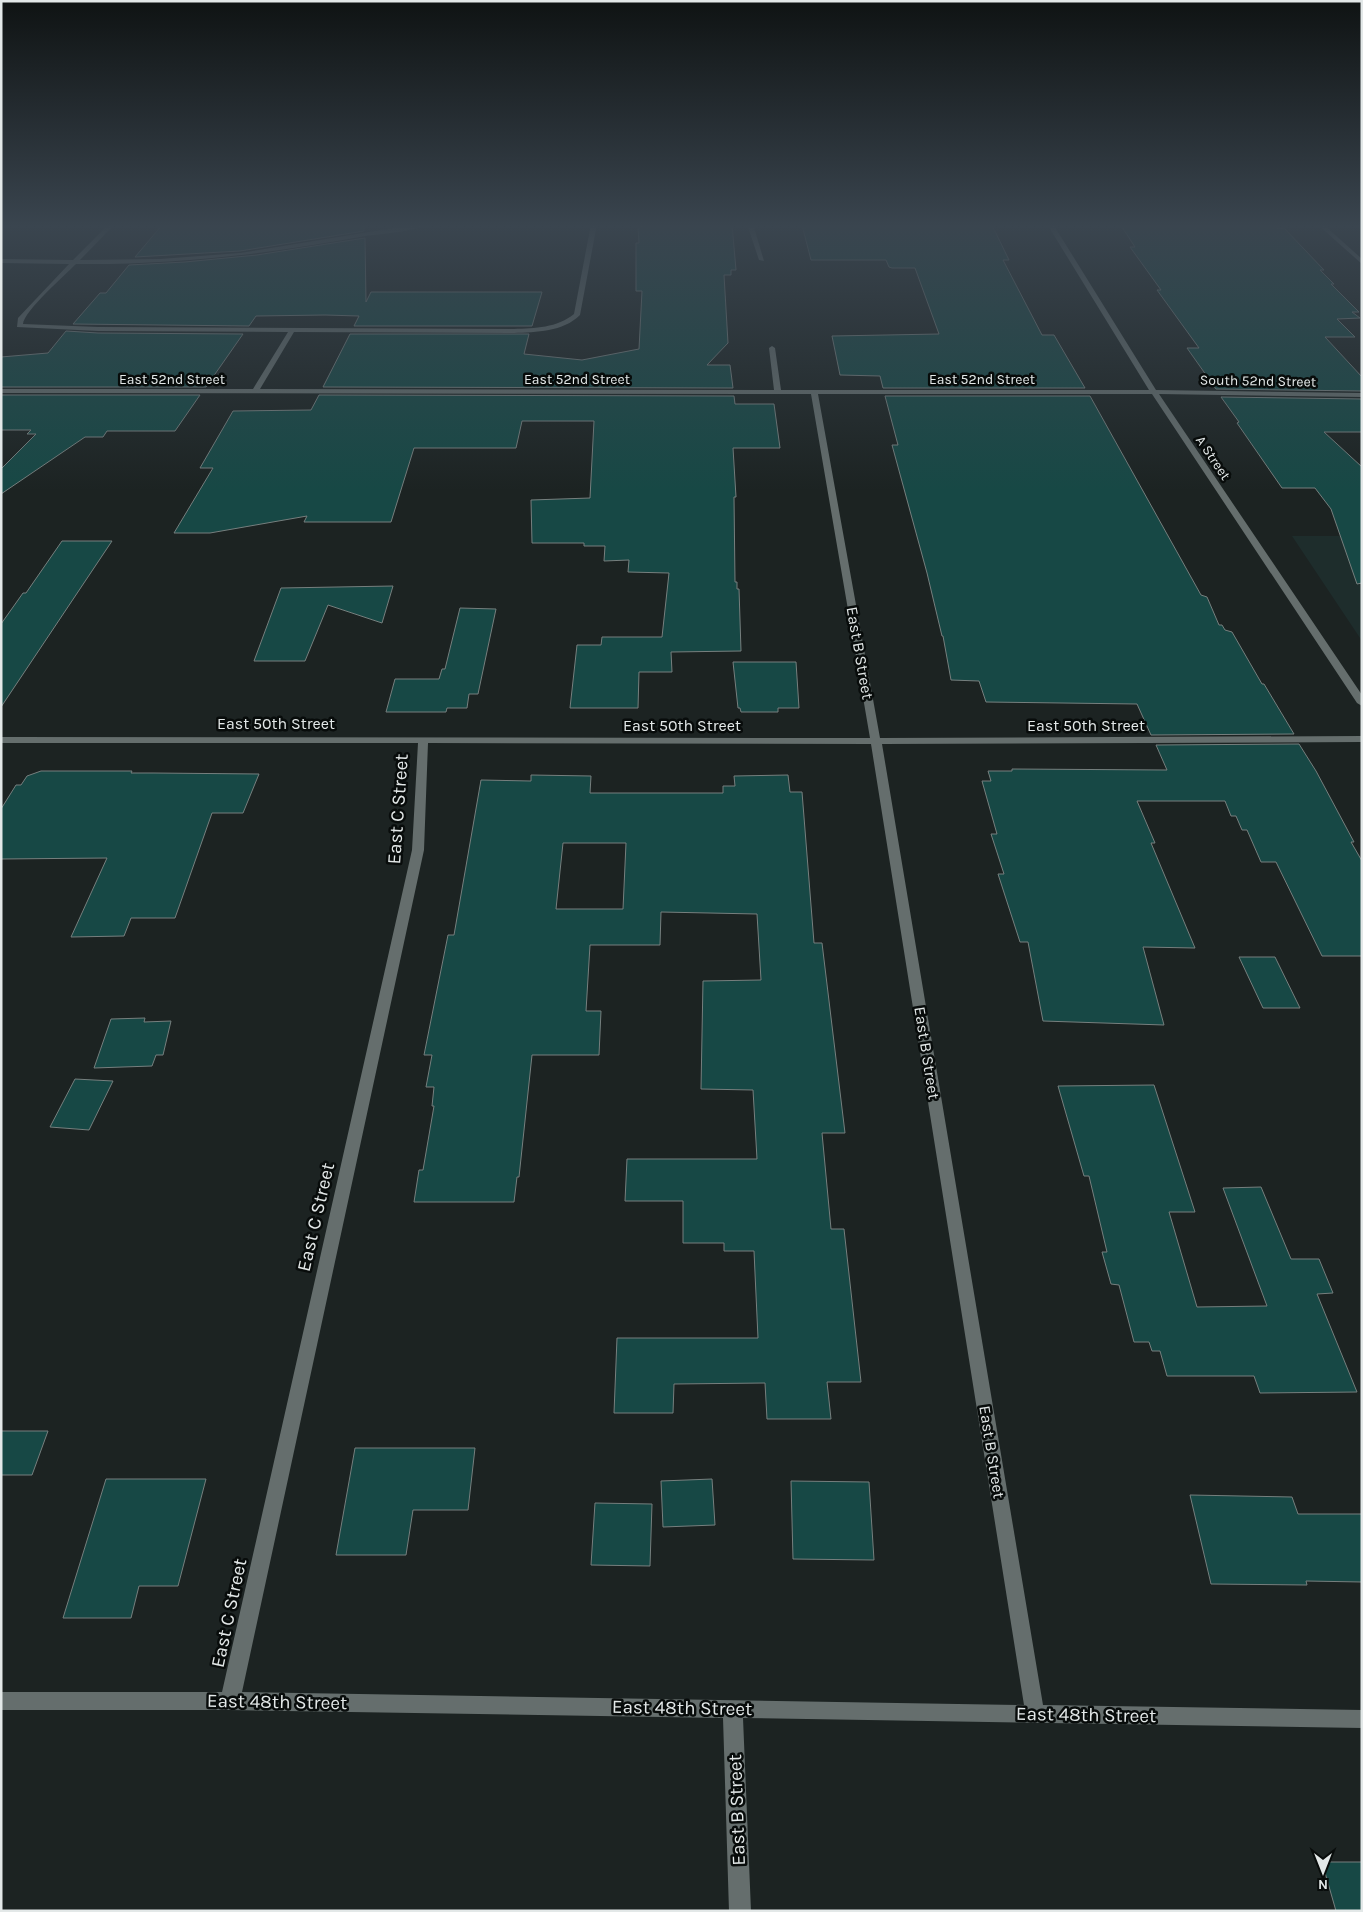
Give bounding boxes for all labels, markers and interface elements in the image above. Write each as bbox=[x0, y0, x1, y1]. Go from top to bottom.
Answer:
street label: East 52nd Street bbox=[119, 371, 225, 388]
street label: East 52nd Street bbox=[524, 371, 630, 388]
street label: East 52nd Street bbox=[929, 371, 1035, 388]
street label: South 52nd Street bbox=[1200, 371, 1316, 391]
street label: A Street bbox=[1192, 433, 1234, 483]
street label: East B Street bbox=[843, 605, 877, 701]
street label: East 50th Street bbox=[217, 714, 335, 733]
street label: East 50th Street bbox=[623, 716, 741, 735]
street label: East 50th Street bbox=[1027, 716, 1145, 735]
street label: East C Street bbox=[383, 753, 413, 865]
street label: East B Street bbox=[910, 1005, 944, 1101]
street label: East C Street bbox=[293, 1160, 339, 1274]
street label: East B Street bbox=[975, 1404, 1009, 1500]
street label: East C Street bbox=[207, 1556, 251, 1670]
street label: East 48th Street bbox=[207, 1690, 347, 1714]
street label: East 48th Street bbox=[612, 1696, 752, 1720]
street label: East 48th Street bbox=[1016, 1703, 1156, 1727]
street label: East B Street bbox=[724, 1754, 750, 1866]
north arrow bbox=[1298, 1847, 1348, 1897]
text: N bbox=[1318, 1876, 1328, 1893]

